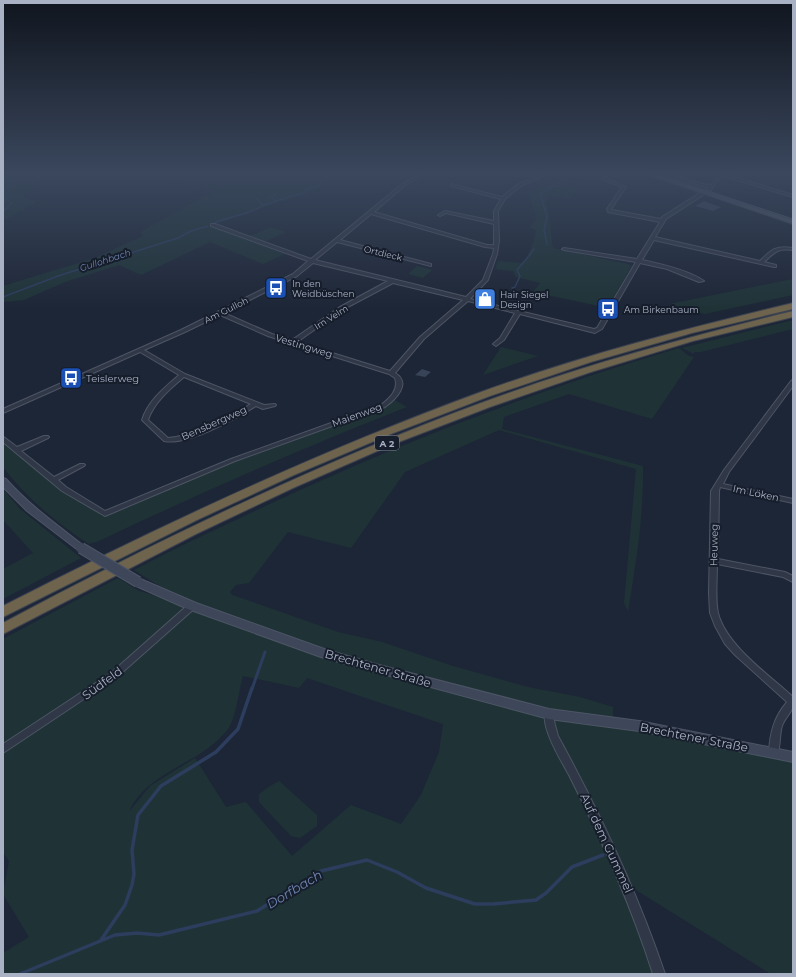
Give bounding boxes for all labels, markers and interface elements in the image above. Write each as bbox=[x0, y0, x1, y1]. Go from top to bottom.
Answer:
street label: Ortdieck bbox=[363, 243, 404, 263]
water label: Gullohbach bbox=[78, 247, 132, 273]
bus stop icon: In den Weidbüschen bbox=[263, 275, 289, 301]
place label: In den Weidbüschen bbox=[292, 278, 355, 299]
shop icon: Hair Siegel Design bbox=[472, 286, 498, 312]
place label: Hair Siegel Design bbox=[500, 289, 548, 310]
street label: Am Gulloh bbox=[202, 295, 250, 325]
bus stop icon: Am Birkenbaum bbox=[595, 296, 621, 322]
street label: Im Velm bbox=[312, 302, 350, 332]
place label: Am Birkenbaum bbox=[624, 304, 699, 315]
street label: Vestingweg bbox=[274, 331, 334, 361]
bus stop icon: Teislerweg bbox=[58, 365, 84, 391]
place label: Teislerweg bbox=[86, 372, 139, 385]
street label: Maienweg bbox=[330, 400, 384, 430]
street label: Bensbergweg bbox=[179, 403, 249, 443]
road number: A 2 bbox=[375, 436, 399, 450]
street label: Im Löken bbox=[732, 482, 780, 504]
street label: Heuweg bbox=[707, 524, 721, 566]
street label: Brechtener Straße bbox=[323, 646, 433, 690]
street label: Südfeld bbox=[79, 663, 125, 703]
street label: Brechtener Straße bbox=[639, 719, 749, 755]
street label: Auf dem Gummel bbox=[577, 791, 637, 895]
water label: Dorfbach bbox=[263, 866, 325, 912]

